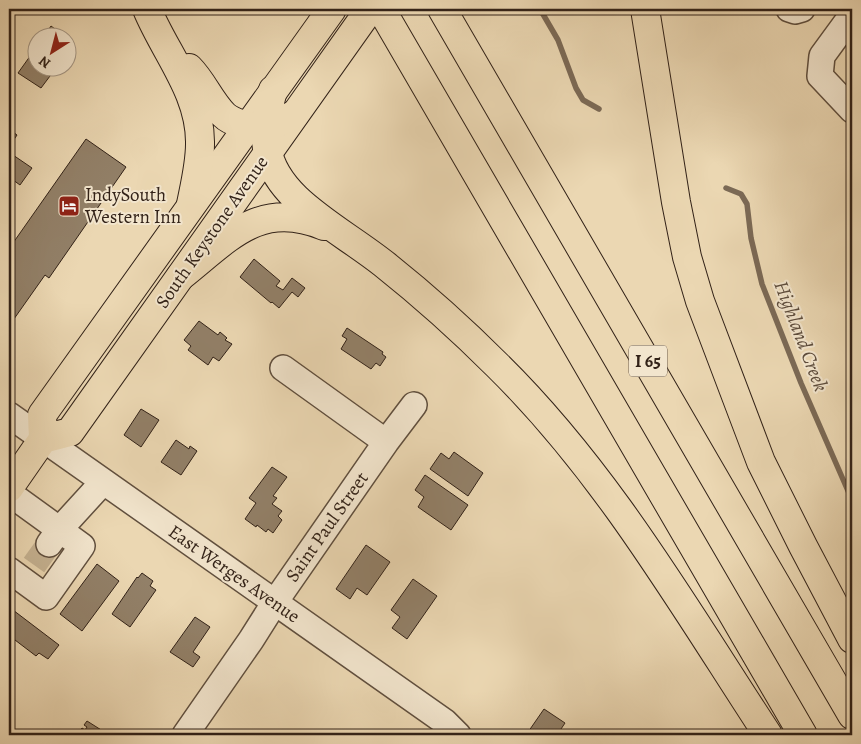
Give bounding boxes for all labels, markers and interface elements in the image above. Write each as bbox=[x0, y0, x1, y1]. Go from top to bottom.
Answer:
north arrow bbox=[28, 28, 78, 78]
text: N bbox=[35, 51, 54, 73]
street label: South Keystone Avenue bbox=[150, 151, 274, 313]
place label: IndySouth Western Inn bbox=[84, 182, 181, 230]
hotel icon: IndySouth Western Inn bbox=[57, 194, 81, 218]
water label: Highland Creek bbox=[768, 277, 835, 395]
road number: I 65 bbox=[629, 346, 667, 376]
street label: Saint Paul Street bbox=[279, 467, 375, 587]
street label: East Werges Avenue bbox=[163, 519, 305, 629]

